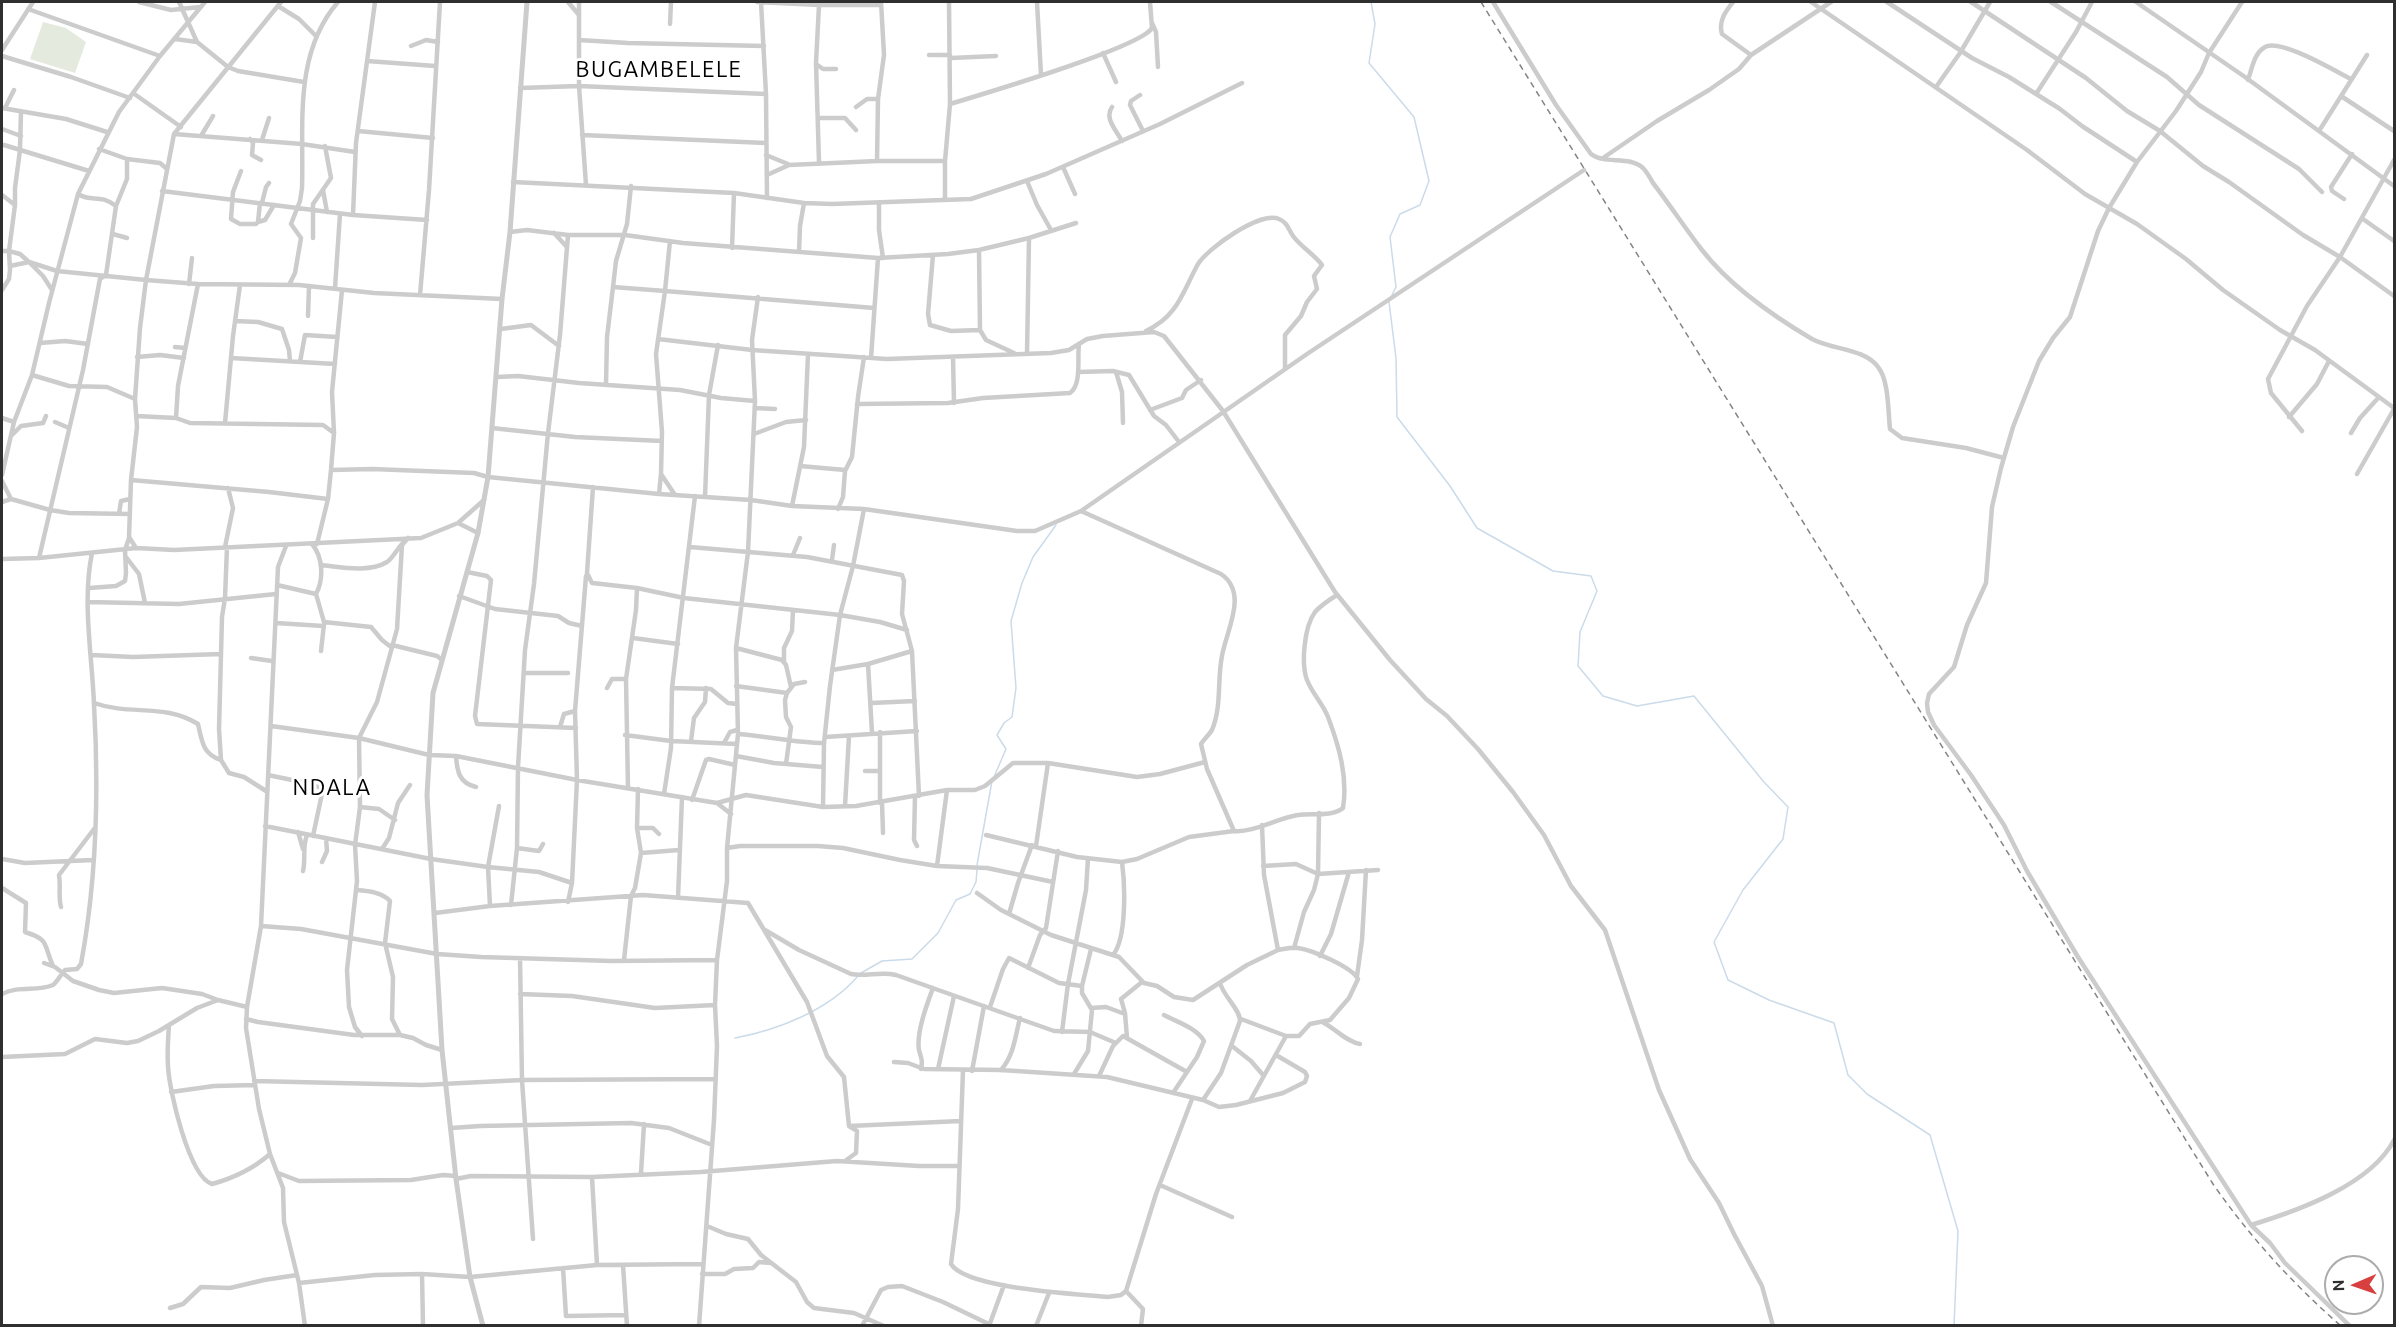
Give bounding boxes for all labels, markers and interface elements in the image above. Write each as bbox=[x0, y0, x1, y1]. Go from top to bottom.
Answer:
district label: BUGAMBELELE bbox=[576, 57, 742, 83]
district label: NDALA bbox=[293, 775, 371, 801]
north arrow bbox=[2324, 1255, 2384, 1315]
text: N bbox=[2329, 1279, 2347, 1292]

